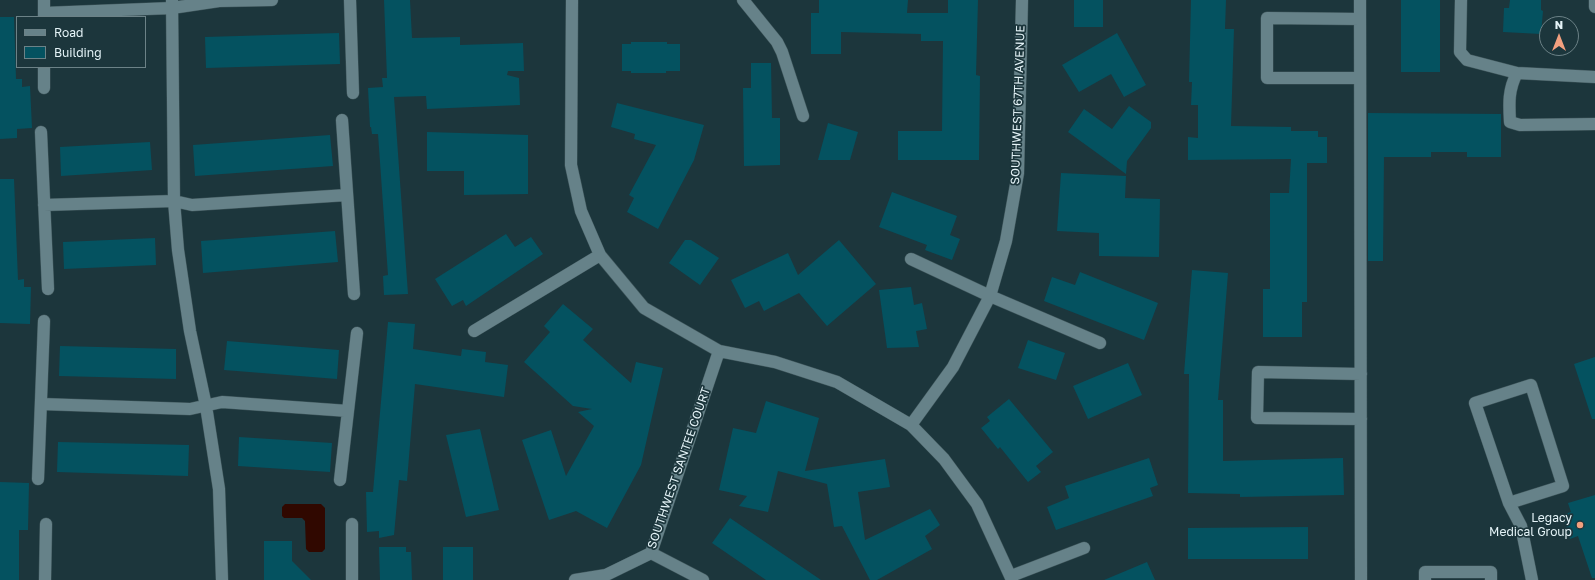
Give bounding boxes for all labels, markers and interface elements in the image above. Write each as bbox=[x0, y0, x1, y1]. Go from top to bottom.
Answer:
legend bbox=[16, 16, 146, 68]
north arrow bbox=[1539, 16, 1579, 56]
text: N bbox=[1555, 18, 1563, 31]
text: Road bbox=[54, 25, 83, 40]
street label: SOUTHWEST 67TH AVENUE bbox=[1008, 25, 1028, 185]
text: Building bbox=[54, 45, 102, 60]
street label: SOUTHWEST SANTEE COURT bbox=[645, 385, 713, 551]
place label: Legacy Medical Group bbox=[1489, 511, 1572, 539]
marker: Legacy Medical Group bbox=[1575, 520, 1585, 530]

